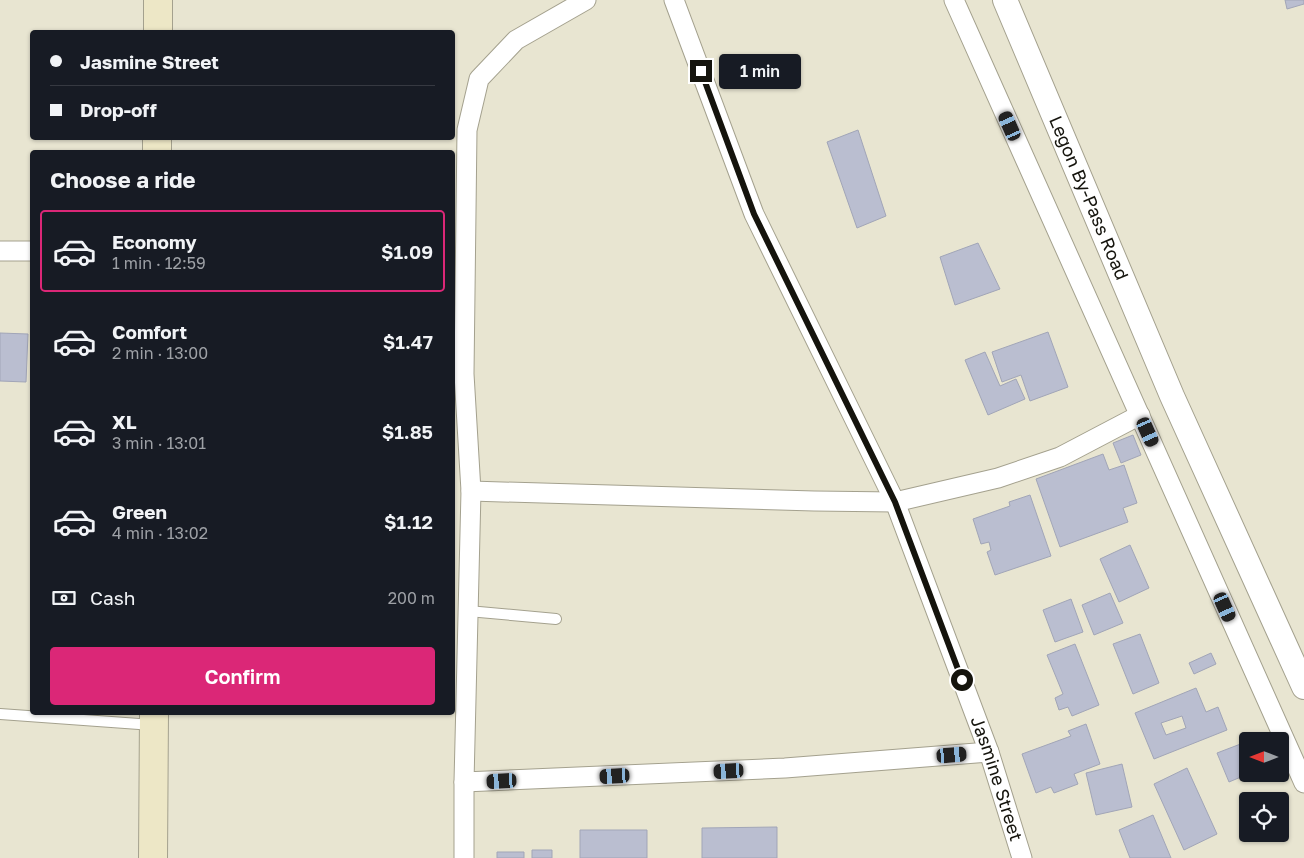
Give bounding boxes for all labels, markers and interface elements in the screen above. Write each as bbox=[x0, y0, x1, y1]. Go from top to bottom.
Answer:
text: Jasmine Street bbox=[80, 50, 219, 73]
callout: 1 min bbox=[718, 54, 801, 88]
route end bbox=[690, 60, 712, 82]
text: 1 min bbox=[740, 61, 780, 81]
text: Drop-off bbox=[80, 98, 157, 121]
car bbox=[997, 109, 1022, 143]
street label: Legon By-Pass Road bbox=[1045, 112, 1134, 283]
text: Choose a ride bbox=[50, 166, 196, 193]
icon: car bbox=[52, 229, 97, 274]
text: Economy bbox=[112, 230, 197, 253]
text: $1.09 bbox=[381, 240, 433, 263]
text: 1 min · 12:59 bbox=[112, 253, 206, 273]
icon: car bbox=[52, 319, 97, 364]
text: Comfort bbox=[112, 320, 187, 343]
text: $1.47 bbox=[383, 330, 433, 353]
text: 2 min · 13:00 bbox=[112, 343, 208, 363]
icon: car bbox=[52, 409, 97, 454]
text: XL bbox=[112, 410, 137, 433]
car bbox=[1135, 415, 1160, 449]
text: $1.85 bbox=[382, 420, 433, 443]
text: 3 min · 13:01 bbox=[112, 433, 206, 453]
icon: car bbox=[52, 499, 97, 544]
text: Green bbox=[112, 500, 167, 523]
text: $1.12 bbox=[384, 510, 433, 533]
text: 4 min · 13:02 bbox=[112, 523, 208, 543]
icon: cash bbox=[50, 584, 78, 612]
text: Cash bbox=[90, 586, 135, 609]
text: 200 m bbox=[388, 588, 435, 608]
car bbox=[1212, 590, 1237, 624]
button: Confirm bbox=[50, 647, 435, 705]
route start bbox=[951, 669, 973, 691]
street label: Jasmine Street bbox=[967, 713, 1028, 843]
north arrow bbox=[1239, 732, 1289, 782]
map controls bbox=[1239, 732, 1289, 842]
car bbox=[936, 746, 967, 764]
car bbox=[713, 763, 744, 779]
car bbox=[599, 768, 630, 784]
car bbox=[486, 773, 517, 789]
button: locate bbox=[1239, 792, 1289, 842]

